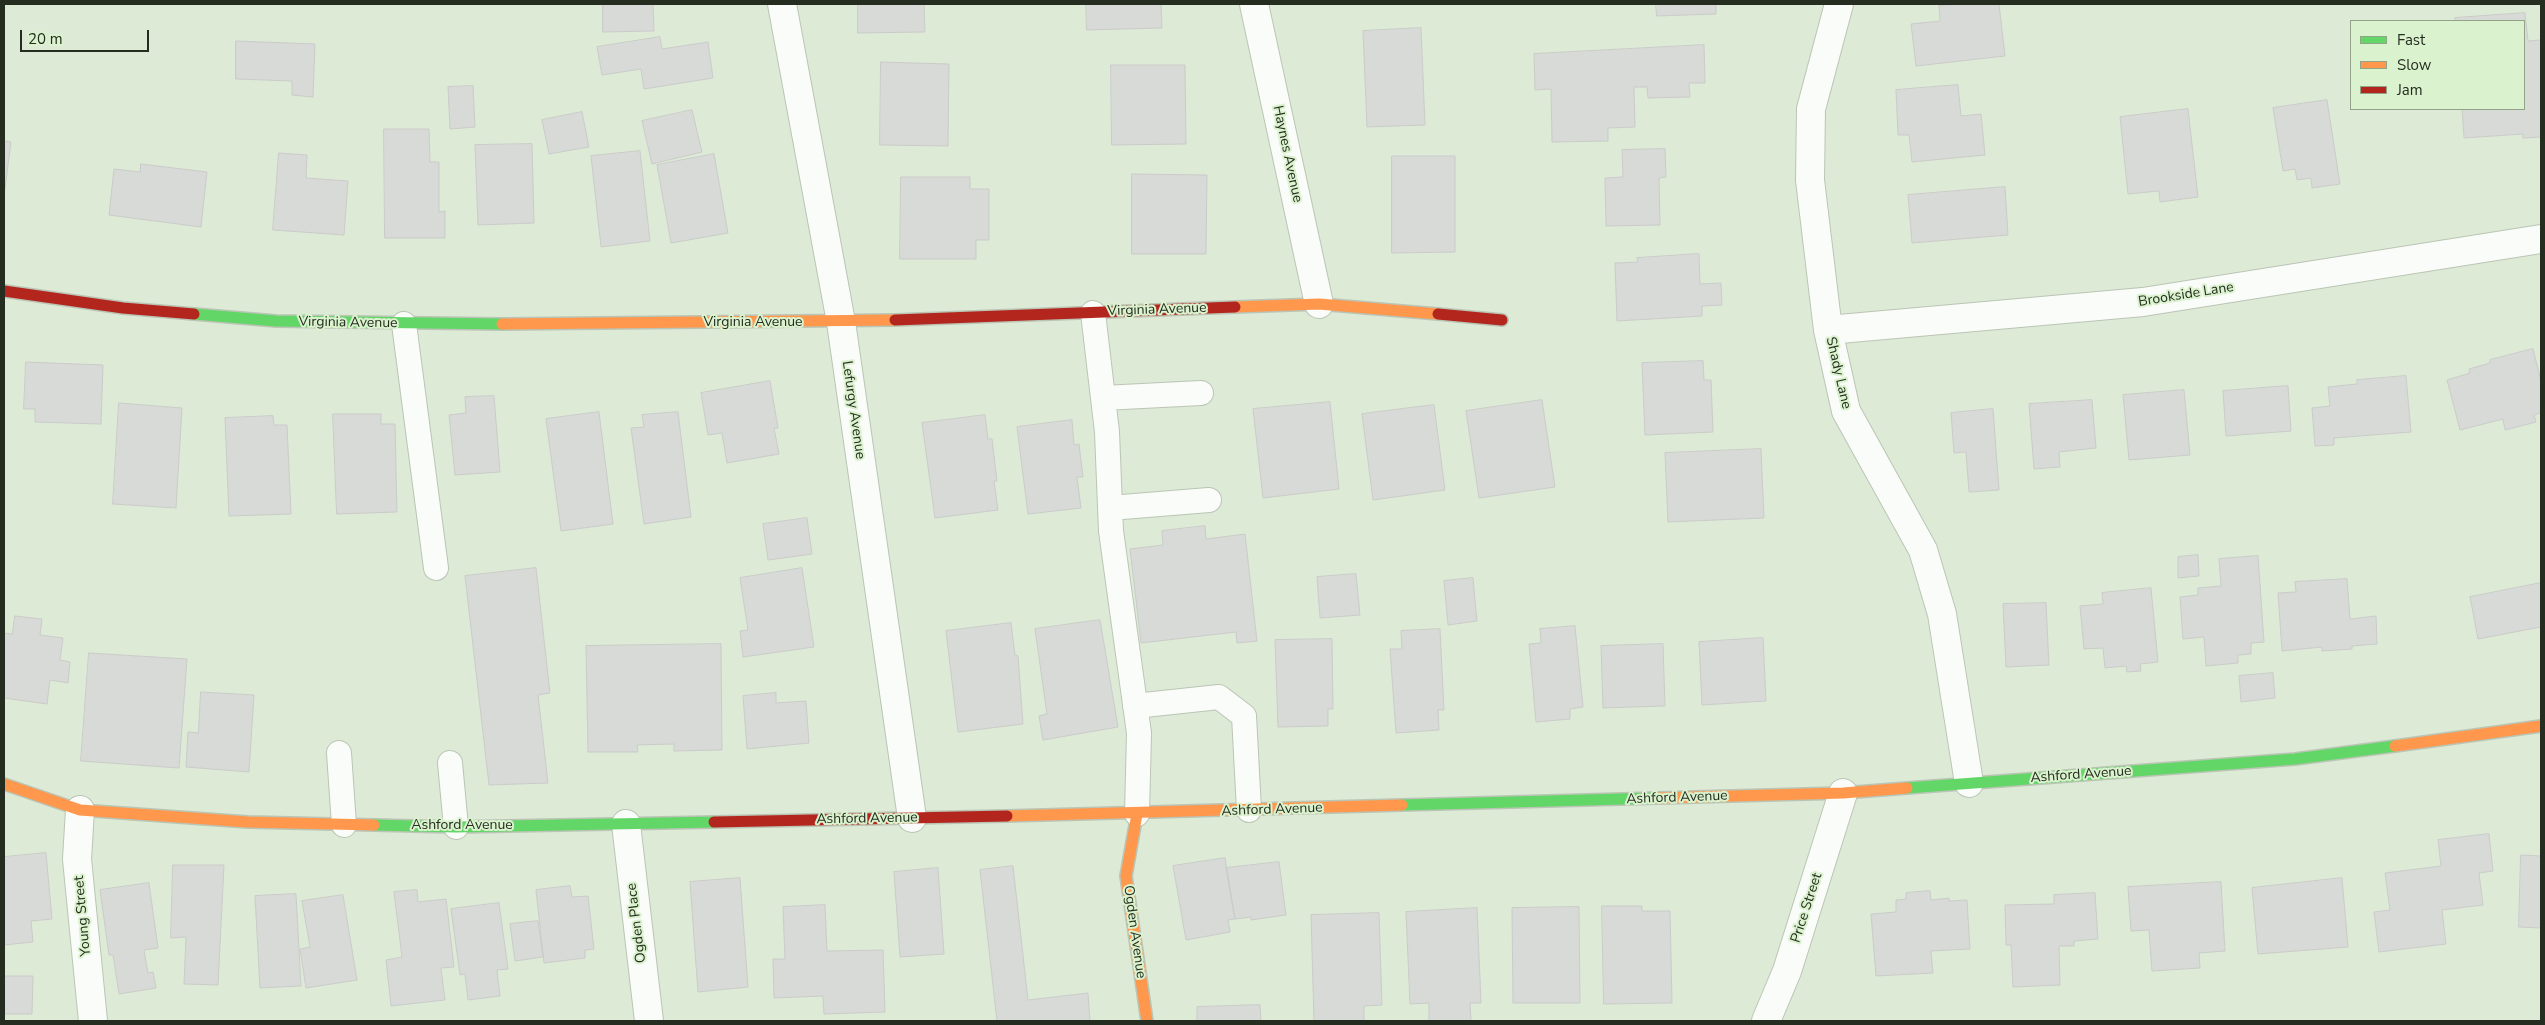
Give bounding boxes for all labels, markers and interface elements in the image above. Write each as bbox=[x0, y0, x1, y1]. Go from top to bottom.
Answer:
scale bar bbox=[22, 20, 151, 52]
legend bbox=[2350, 20, 2525, 110]
text: 20 m bbox=[28, 29, 63, 49]
text: Fast bbox=[2397, 30, 2425, 50]
text: Slow bbox=[2397, 55, 2431, 75]
text: Jam bbox=[2397, 80, 2423, 100]
street label: Haynes Avenue bbox=[1269, 104, 1305, 204]
street label: Brookside Lane bbox=[2137, 279, 2235, 311]
street label: Virginia Avenue bbox=[1107, 300, 1207, 320]
street label: Virginia Avenue bbox=[298, 314, 398, 332]
street label: Virginia Avenue bbox=[703, 315, 803, 331]
street label: Shady Lane bbox=[1822, 335, 1854, 411]
street label: Lefurgy Avenue bbox=[838, 360, 868, 460]
street label: Ashford Avenue bbox=[2030, 763, 2132, 787]
street label: Ashford Avenue bbox=[1626, 788, 1728, 808]
street label: Ashford Avenue bbox=[1221, 800, 1323, 820]
street label: Ashford Avenue bbox=[816, 810, 918, 828]
street label: Ashford Avenue bbox=[411, 818, 513, 834]
street label: Price Street bbox=[1788, 871, 1826, 945]
street label: Young Street bbox=[71, 875, 95, 957]
street label: Ogden Place bbox=[624, 882, 650, 964]
street label: Ogden Avenue bbox=[1119, 884, 1149, 980]

